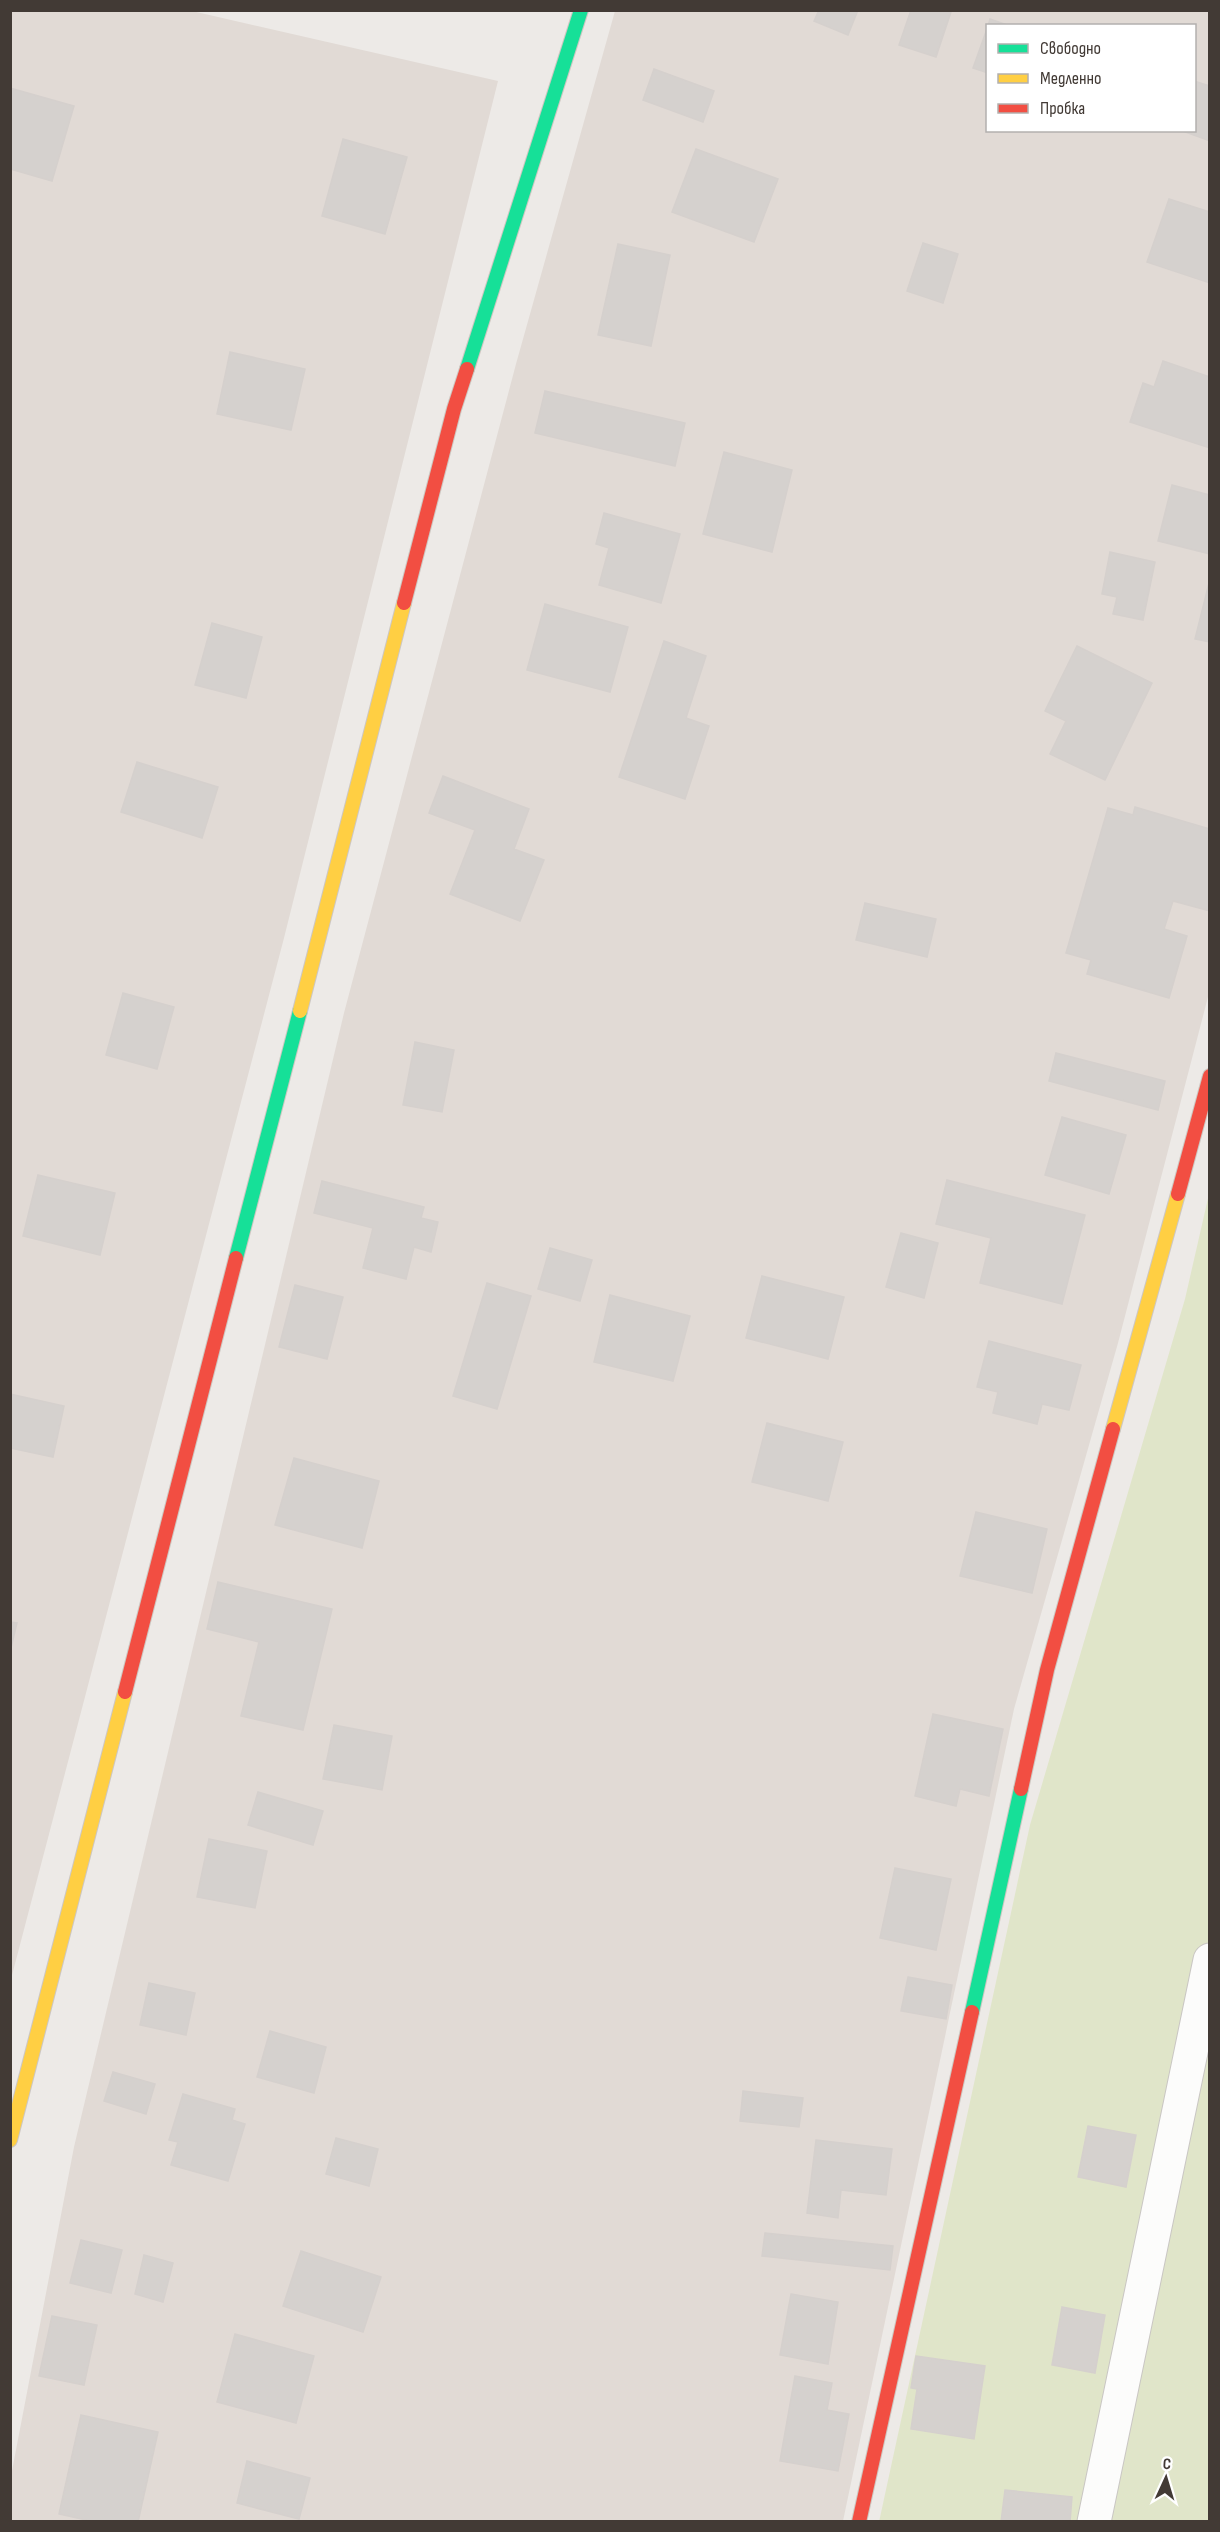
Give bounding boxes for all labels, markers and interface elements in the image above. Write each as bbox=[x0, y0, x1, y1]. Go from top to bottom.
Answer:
legend bbox=[986, 24, 1196, 132]
text: Свободно bbox=[1040, 38, 1101, 59]
text: Медленно bbox=[1040, 68, 1102, 89]
text: Пробка bbox=[1040, 98, 1085, 119]
north arrow bbox=[1136, 2448, 1196, 2508]
text: С bbox=[1162, 2455, 1172, 2474]

